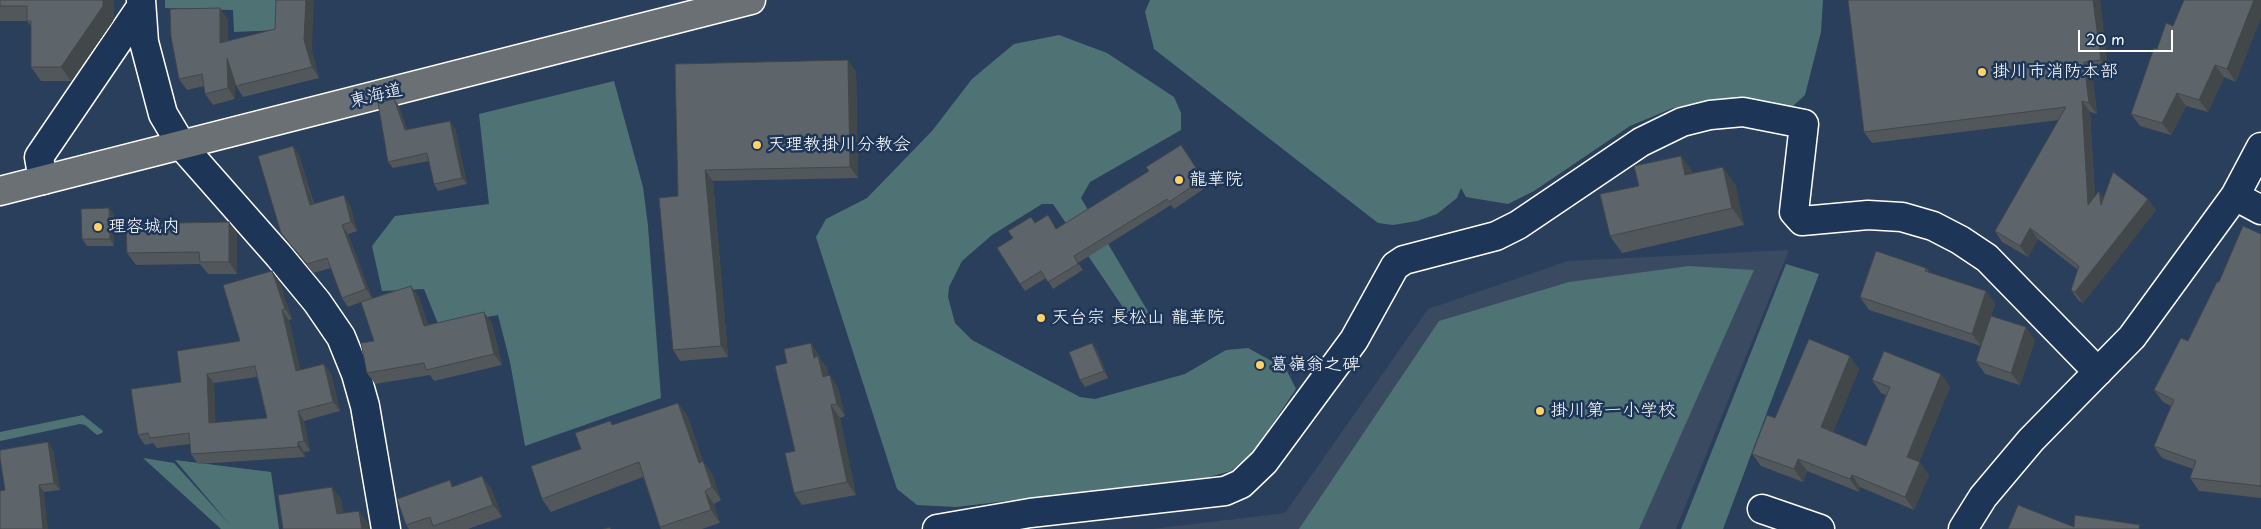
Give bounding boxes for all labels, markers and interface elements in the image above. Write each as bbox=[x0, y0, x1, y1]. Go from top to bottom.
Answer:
scale bar bbox=[2081, 20, 2176, 52]
text: 20 m bbox=[2086, 27, 2125, 50]
place label: 掛川市消防本部 bbox=[1992, 61, 2118, 83]
marker: 掛川市消防本部 bbox=[1976, 66, 1988, 78]
street label: 東海道 bbox=[347, 79, 405, 113]
place label: 天理教掛川分教会 bbox=[767, 134, 911, 156]
marker: 天理教掛川分教会 bbox=[751, 139, 763, 151]
place label: 龍華院 bbox=[1189, 169, 1243, 191]
marker: 龍華院 bbox=[1173, 174, 1185, 186]
place label: 理容城内 bbox=[108, 216, 180, 238]
marker: 理容城内 bbox=[92, 221, 104, 233]
place label: 天台宗 長松山 龍華院 bbox=[1051, 307, 1225, 329]
marker: 天台宗 長松山 龍華院 bbox=[1035, 312, 1047, 324]
place label: 葛嶺翁之碑 bbox=[1270, 354, 1360, 376]
marker: 葛嶺翁之碑 bbox=[1254, 359, 1266, 371]
place label: 掛川第一小学校 bbox=[1550, 400, 1676, 422]
marker: 掛川第一小学校 bbox=[1534, 405, 1546, 417]

